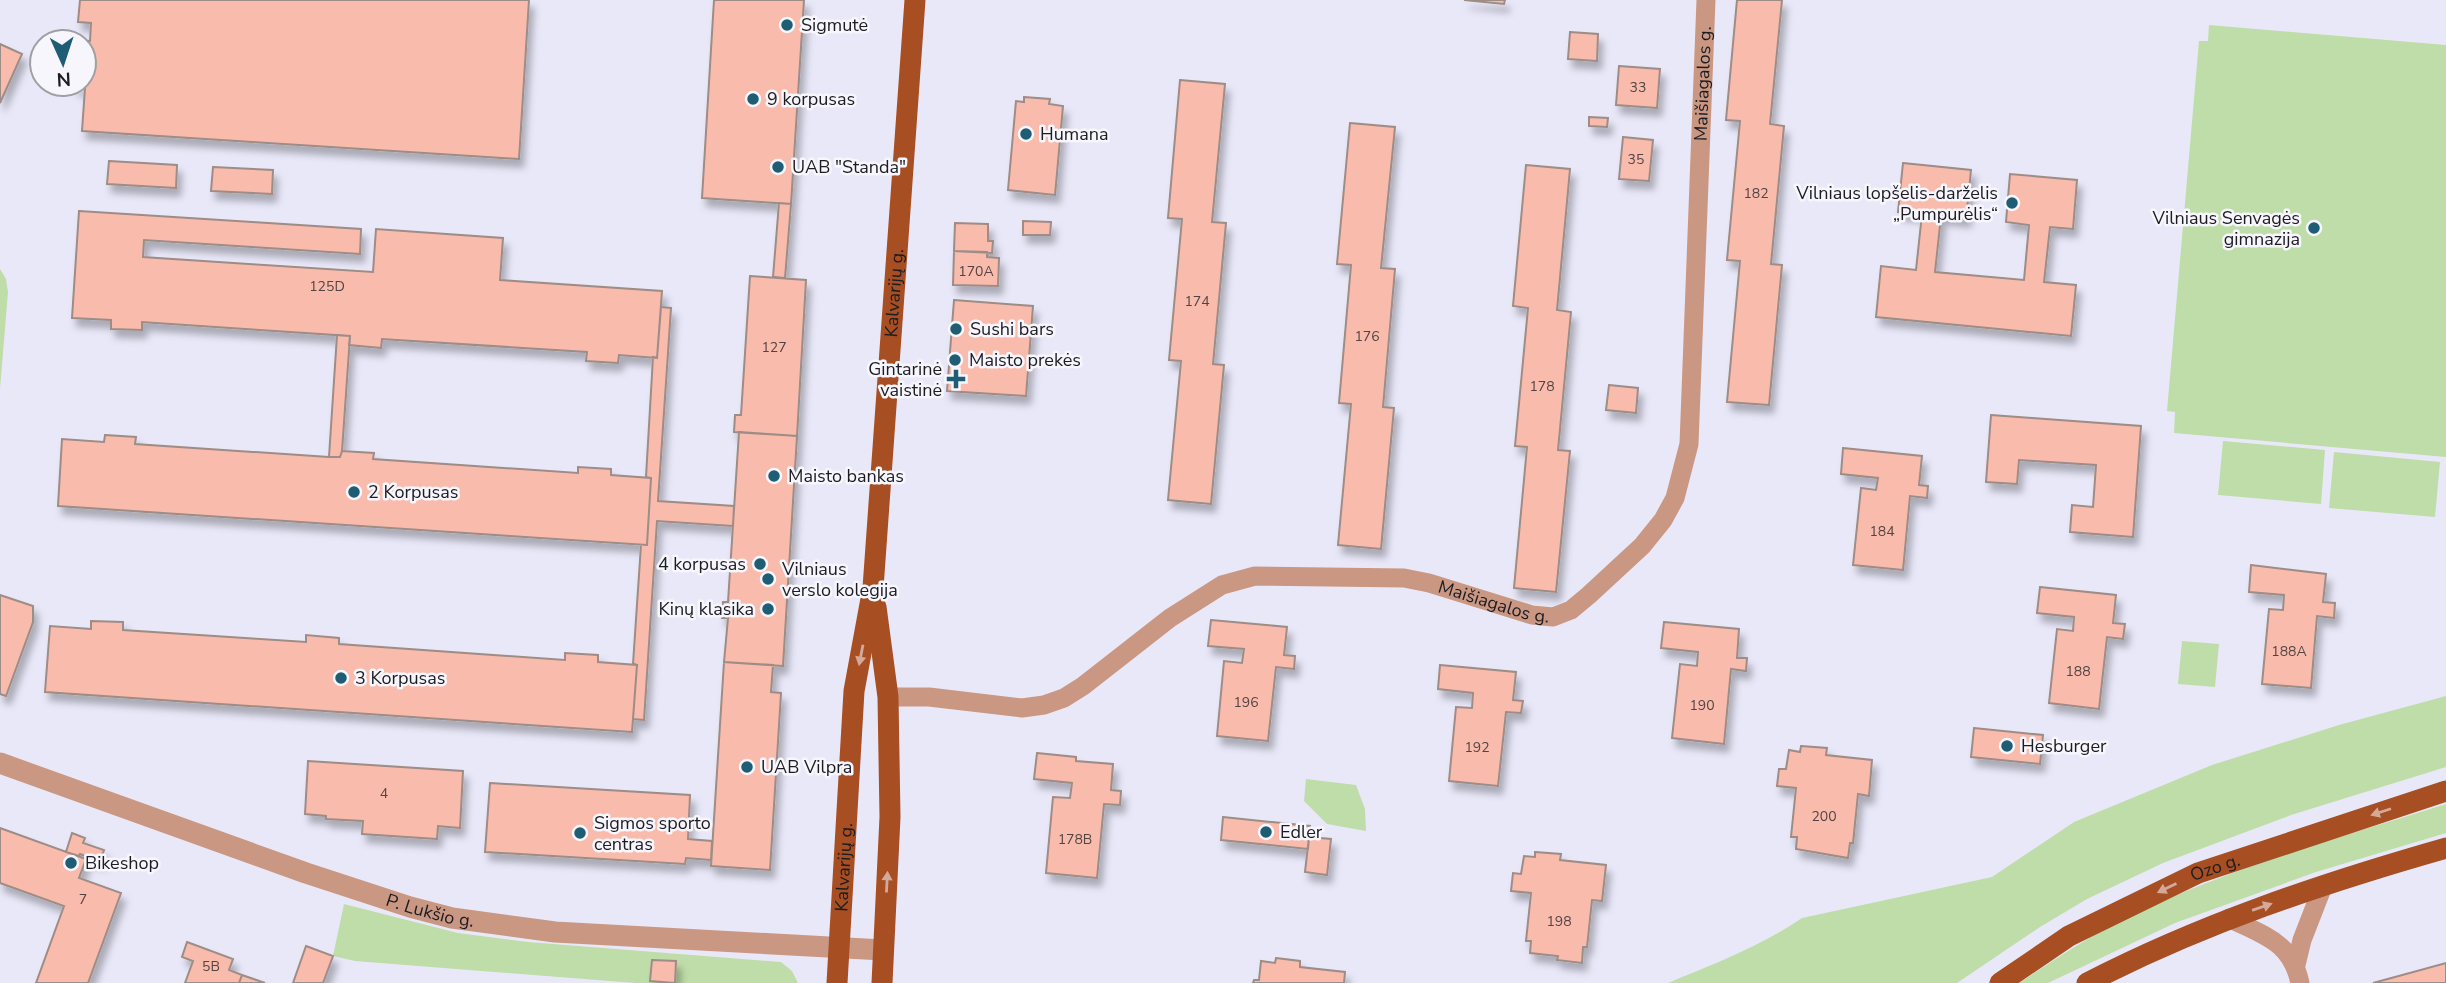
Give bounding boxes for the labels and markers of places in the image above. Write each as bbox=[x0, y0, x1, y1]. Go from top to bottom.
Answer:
place label: Sigmutė bbox=[801, 13, 868, 37]
marker: Sigmutė bbox=[779, 17, 795, 33]
place label: 9 korpusas bbox=[767, 87, 855, 111]
marker: 9 korpusas bbox=[745, 91, 761, 107]
place label: Humana bbox=[1040, 122, 1109, 146]
marker: Humana bbox=[1018, 126, 1034, 142]
place label: UAB "Standa" bbox=[792, 155, 906, 179]
marker: UAB "Standa" bbox=[770, 159, 786, 175]
place label: Vilniaus lopšelis-darželis „Pumpurėlis“ bbox=[1795, 181, 1998, 226]
marker: Vilniaus lopšelis-darželis „Pumpurėlis“ bbox=[2004, 195, 2020, 211]
place label: Vilniaus Senvagės gimnazija bbox=[2152, 206, 2300, 251]
marker: Vilniaus Senvagės gimnazija bbox=[2306, 220, 2322, 236]
place label: Sushi bars bbox=[970, 317, 1054, 341]
marker: Sushi bars bbox=[948, 321, 964, 337]
place label: Maisto prekės bbox=[969, 348, 1081, 372]
marker: Maisto prekės bbox=[947, 352, 963, 368]
place label: Gintarinė vaistinė bbox=[868, 357, 942, 402]
marker: Gintarinė vaistinė bbox=[948, 371, 964, 387]
place label: Maisto bankas bbox=[788, 464, 904, 488]
marker: Maisto bankas bbox=[766, 468, 782, 484]
place label: 2 Korpusas bbox=[368, 480, 458, 504]
marker: 2 Korpusas bbox=[346, 484, 362, 500]
place label: 4 korpusas bbox=[658, 552, 746, 576]
marker: 4 korpusas bbox=[752, 556, 768, 572]
place label: Vilniaus verslo kolegija bbox=[781, 557, 898, 602]
marker: Vilniaus verslo kolegija bbox=[760, 571, 776, 587]
place label: Kinų klasika bbox=[658, 597, 754, 621]
marker: Kinų klasika bbox=[760, 601, 776, 617]
place label: 3 Korpusas bbox=[355, 666, 445, 690]
marker: 3 Korpusas bbox=[333, 670, 349, 686]
place label: Hesburger bbox=[2021, 734, 2107, 758]
marker: Hesburger bbox=[1999, 738, 2015, 754]
place label: UAB Vilpra bbox=[761, 755, 852, 779]
marker: UAB Vilpra bbox=[739, 759, 755, 775]
place label: Sigmos sporto centras bbox=[594, 811, 711, 856]
place label: Edler bbox=[1280, 820, 1323, 844]
marker: Edler bbox=[1258, 824, 1274, 840]
marker: Sigmos sporto centras bbox=[572, 825, 588, 841]
place label: Bikeshop bbox=[85, 851, 159, 875]
marker: Bikeshop bbox=[63, 855, 79, 871]

